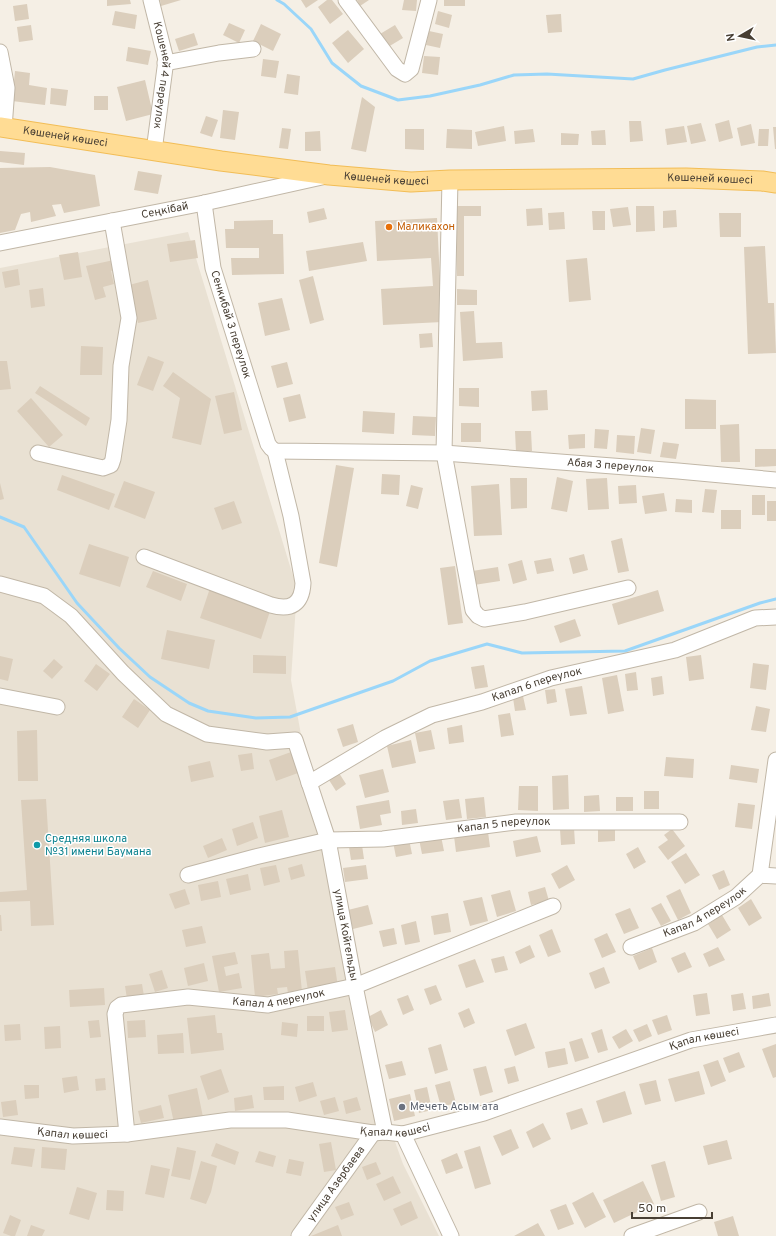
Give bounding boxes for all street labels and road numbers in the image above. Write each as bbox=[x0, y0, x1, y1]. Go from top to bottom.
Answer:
street label: Кошеней 4 переулок bbox=[150, 20, 173, 130]
street label: Көшеней көшесі bbox=[22, 124, 109, 150]
street label: Көшеней көшесі bbox=[343, 169, 429, 189]
street label: Көшеней көшесі bbox=[667, 171, 753, 188]
street label: Сеңкібай bbox=[140, 199, 190, 222]
street label: Сенкибай 3 переулок bbox=[207, 269, 254, 381]
street label: Абая 3 переулок bbox=[567, 455, 654, 476]
street label: Капал 6 переулок bbox=[490, 664, 583, 705]
street label: Капал 5 переулок bbox=[456, 815, 551, 836]
street label: Капал 4 переулок bbox=[661, 884, 750, 941]
street label: улица Койгельды bbox=[330, 888, 361, 982]
street label: Капал 4 переулок bbox=[232, 986, 326, 1012]
street label: Қапал көшесі bbox=[668, 1025, 740, 1054]
street label: Қапал көшесі bbox=[359, 1120, 432, 1141]
street label: Қапал көшесі bbox=[36, 1125, 108, 1143]
street label: улица Азербаева bbox=[305, 1143, 368, 1225]

